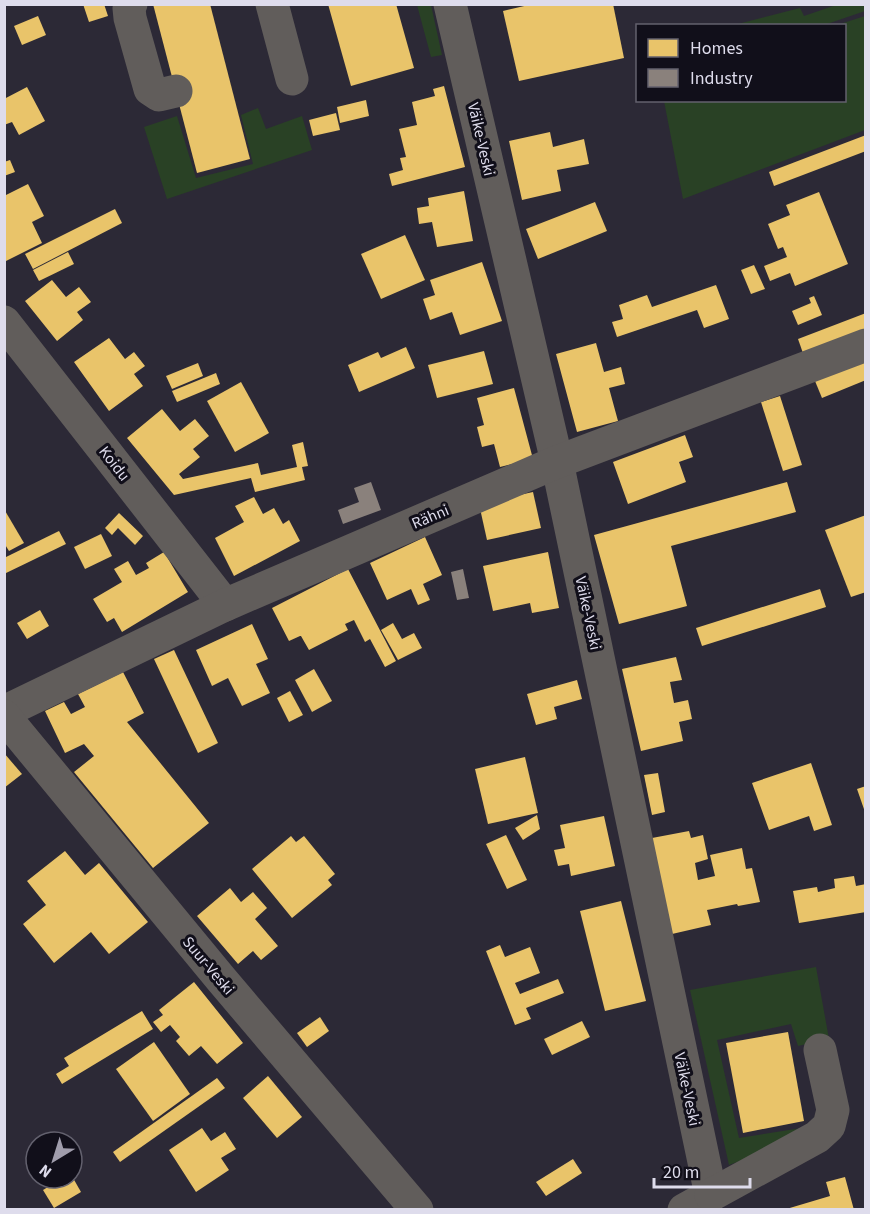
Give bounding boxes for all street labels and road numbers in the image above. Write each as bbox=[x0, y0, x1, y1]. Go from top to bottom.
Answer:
street label: Väike-Veski bbox=[462, 100, 500, 178]
street label: Koidu bbox=[93, 441, 135, 486]
street label: Rähni bbox=[408, 499, 452, 535]
street label: Väike-Veski bbox=[569, 574, 607, 652]
street label: Suur-Veski bbox=[177, 932, 239, 1000]
street label: Väike-Veski bbox=[668, 1050, 706, 1128]

